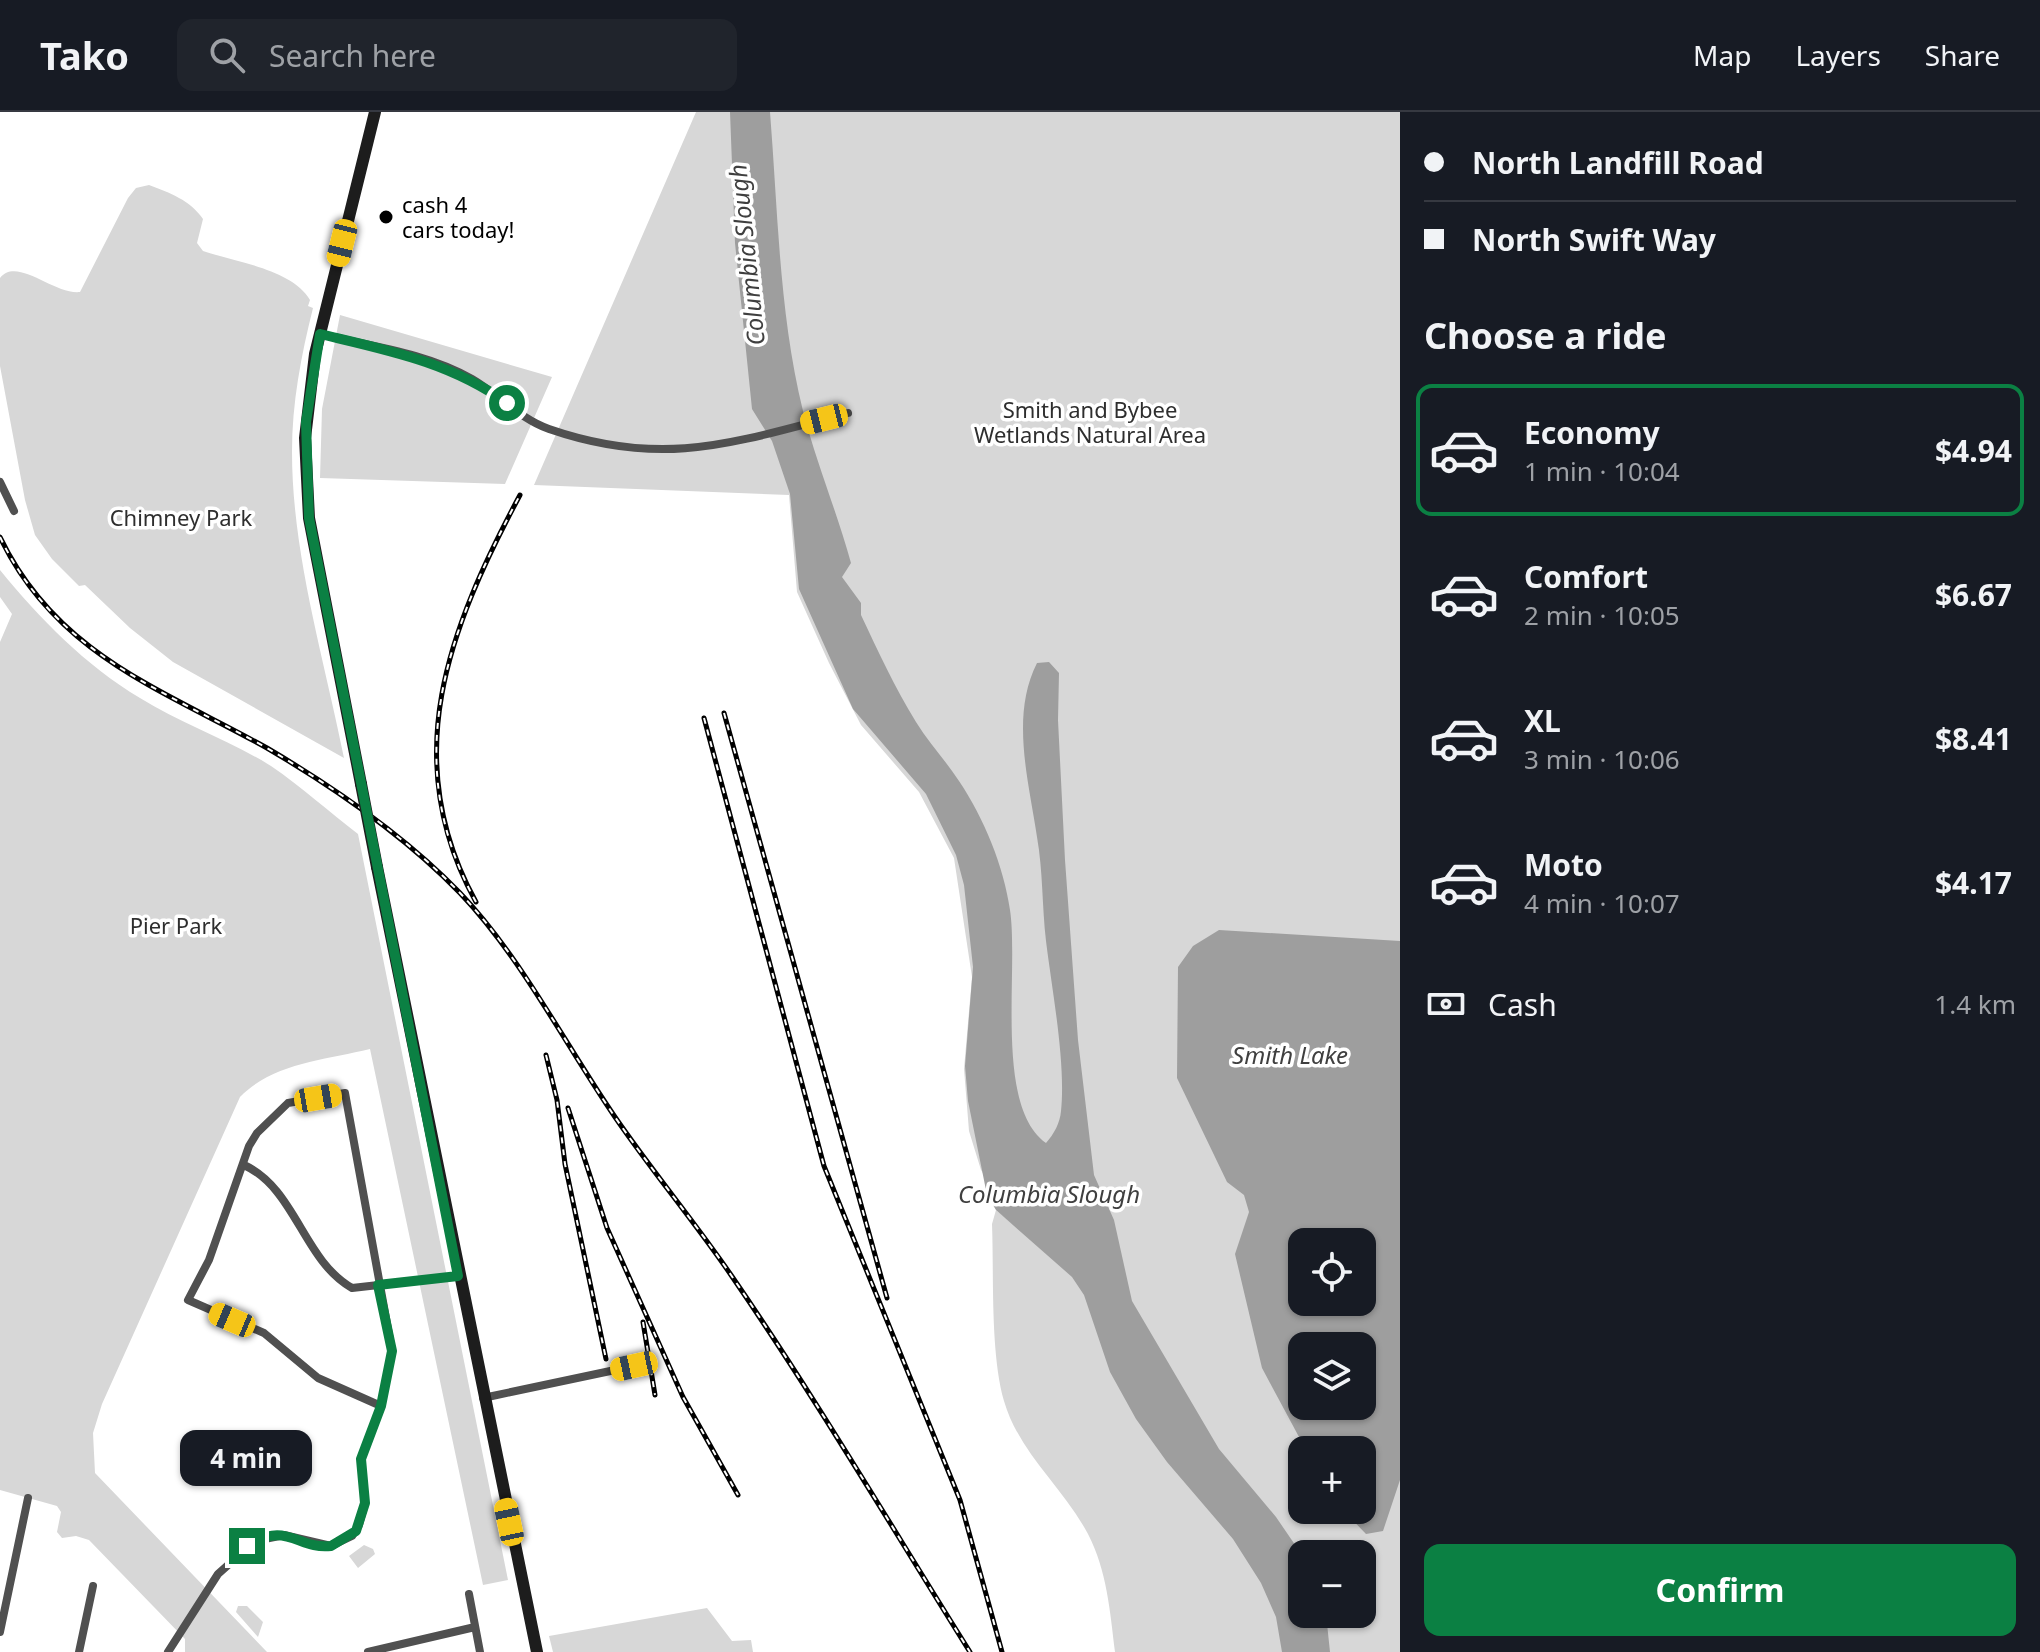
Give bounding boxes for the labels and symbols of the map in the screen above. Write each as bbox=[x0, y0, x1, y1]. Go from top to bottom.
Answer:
water label: Columbia Slough bbox=[720, 163, 772, 347]
place label: cash 4 cars today! bbox=[402, 189, 515, 244]
marker: cash 4 cars today! bbox=[377, 208, 395, 226]
car bbox=[325, 217, 359, 269]
route start bbox=[489, 385, 525, 421]
park label: Smith and Bybee Wetlands Natural Area bbox=[974, 394, 1206, 449]
car bbox=[798, 402, 850, 436]
park label: Chimney Park bbox=[110, 502, 253, 532]
park label: Pier Park bbox=[130, 910, 223, 940]
water label: Smith Lake bbox=[1232, 1038, 1348, 1071]
car bbox=[292, 1082, 344, 1114]
water label: Columbia Slough bbox=[958, 1177, 1140, 1210]
car bbox=[205, 1300, 259, 1340]
car bbox=[608, 1349, 660, 1383]
callout: 4 min bbox=[181, 1430, 313, 1486]
car bbox=[492, 1496, 526, 1548]
route end bbox=[229, 1528, 265, 1564]

